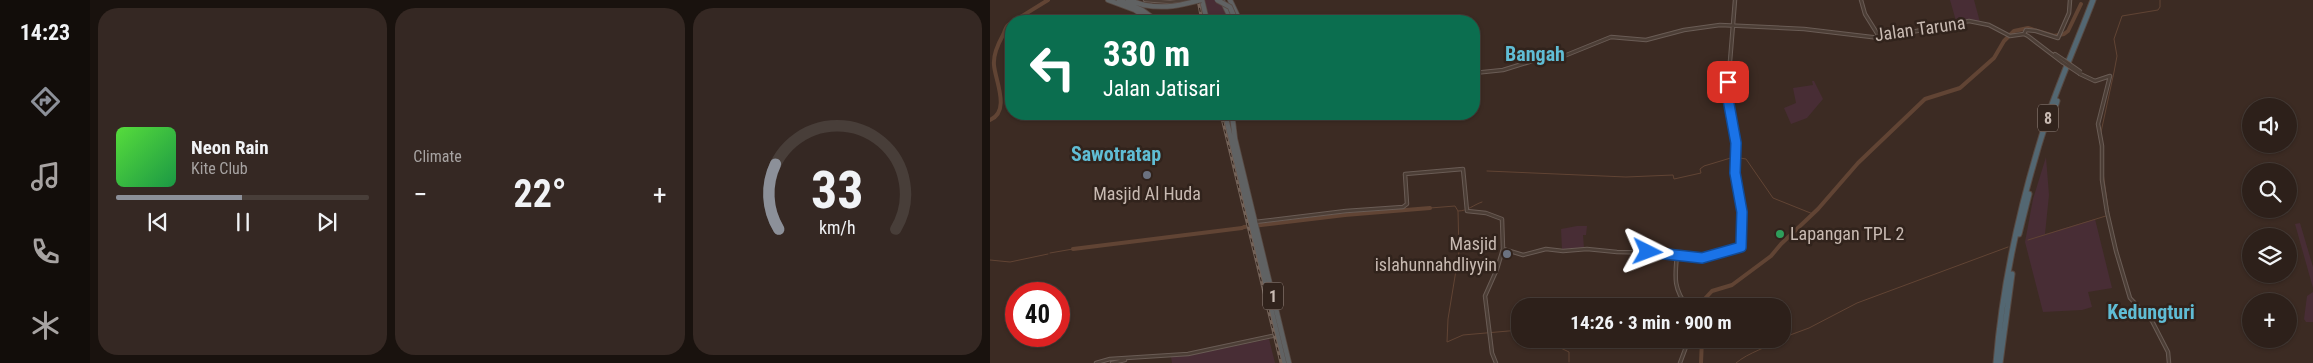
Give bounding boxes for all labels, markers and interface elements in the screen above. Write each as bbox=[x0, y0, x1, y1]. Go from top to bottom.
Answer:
street label: Jalan Taruna bbox=[1873, 12, 1967, 45]
text: 14:23 bbox=[20, 20, 70, 45]
text: 330 m bbox=[1103, 34, 1190, 75]
icon: left bbox=[1020, 35, 1085, 100]
district label: Bangah bbox=[1505, 42, 1565, 66]
pin bbox=[1707, 61, 1749, 103]
icon: arrive bbox=[1714, 68, 1742, 96]
text: Jalan Jatisari bbox=[1103, 76, 1221, 101]
icon: directions bbox=[28, 84, 63, 119]
map controls bbox=[2242, 98, 2297, 348]
button: sound bbox=[2242, 98, 2297, 153]
road number: 8 bbox=[2038, 105, 2058, 132]
text: Neon Rain bbox=[191, 136, 269, 159]
district label: Sawotratap bbox=[1071, 142, 1161, 166]
text: Climate bbox=[413, 147, 462, 166]
icon: music bbox=[28, 159, 63, 194]
text: Kite Club bbox=[191, 159, 248, 178]
text: 33 bbox=[811, 160, 864, 221]
button: search bbox=[2242, 163, 2297, 218]
marker: Masjid Al Huda bbox=[1141, 169, 1153, 181]
text: 22° bbox=[513, 172, 567, 216]
text: − bbox=[413, 178, 427, 211]
text: + bbox=[653, 178, 667, 211]
place label: Masjid Al Huda bbox=[1093, 183, 1201, 204]
icon: previous bbox=[144, 208, 172, 236]
icon: pause bbox=[229, 208, 257, 236]
icon: next bbox=[313, 208, 341, 236]
text: km/h bbox=[819, 217, 856, 238]
place label: Lapangan TPL 2 bbox=[1790, 223, 1904, 244]
position arrow bbox=[1621, 225, 1673, 277]
marker: Lapangan TPL 2 bbox=[1774, 228, 1786, 240]
button: layers bbox=[2242, 228, 2297, 283]
place label: Masjid islahunnahdliyyin bbox=[1375, 233, 1497, 275]
icon: phone bbox=[28, 234, 63, 269]
marker: Masjid islahunnahdliyyin bbox=[1501, 248, 1513, 260]
speed limit sign: 40 bbox=[1005, 282, 1070, 347]
road number: 1 bbox=[1263, 282, 1283, 310]
button: + bbox=[2242, 293, 2297, 348]
district label: Kedungturi bbox=[2107, 300, 2195, 324]
icon: climate bbox=[28, 308, 63, 343]
text: 14:26 · 3 min · 900 m bbox=[1570, 311, 1732, 334]

